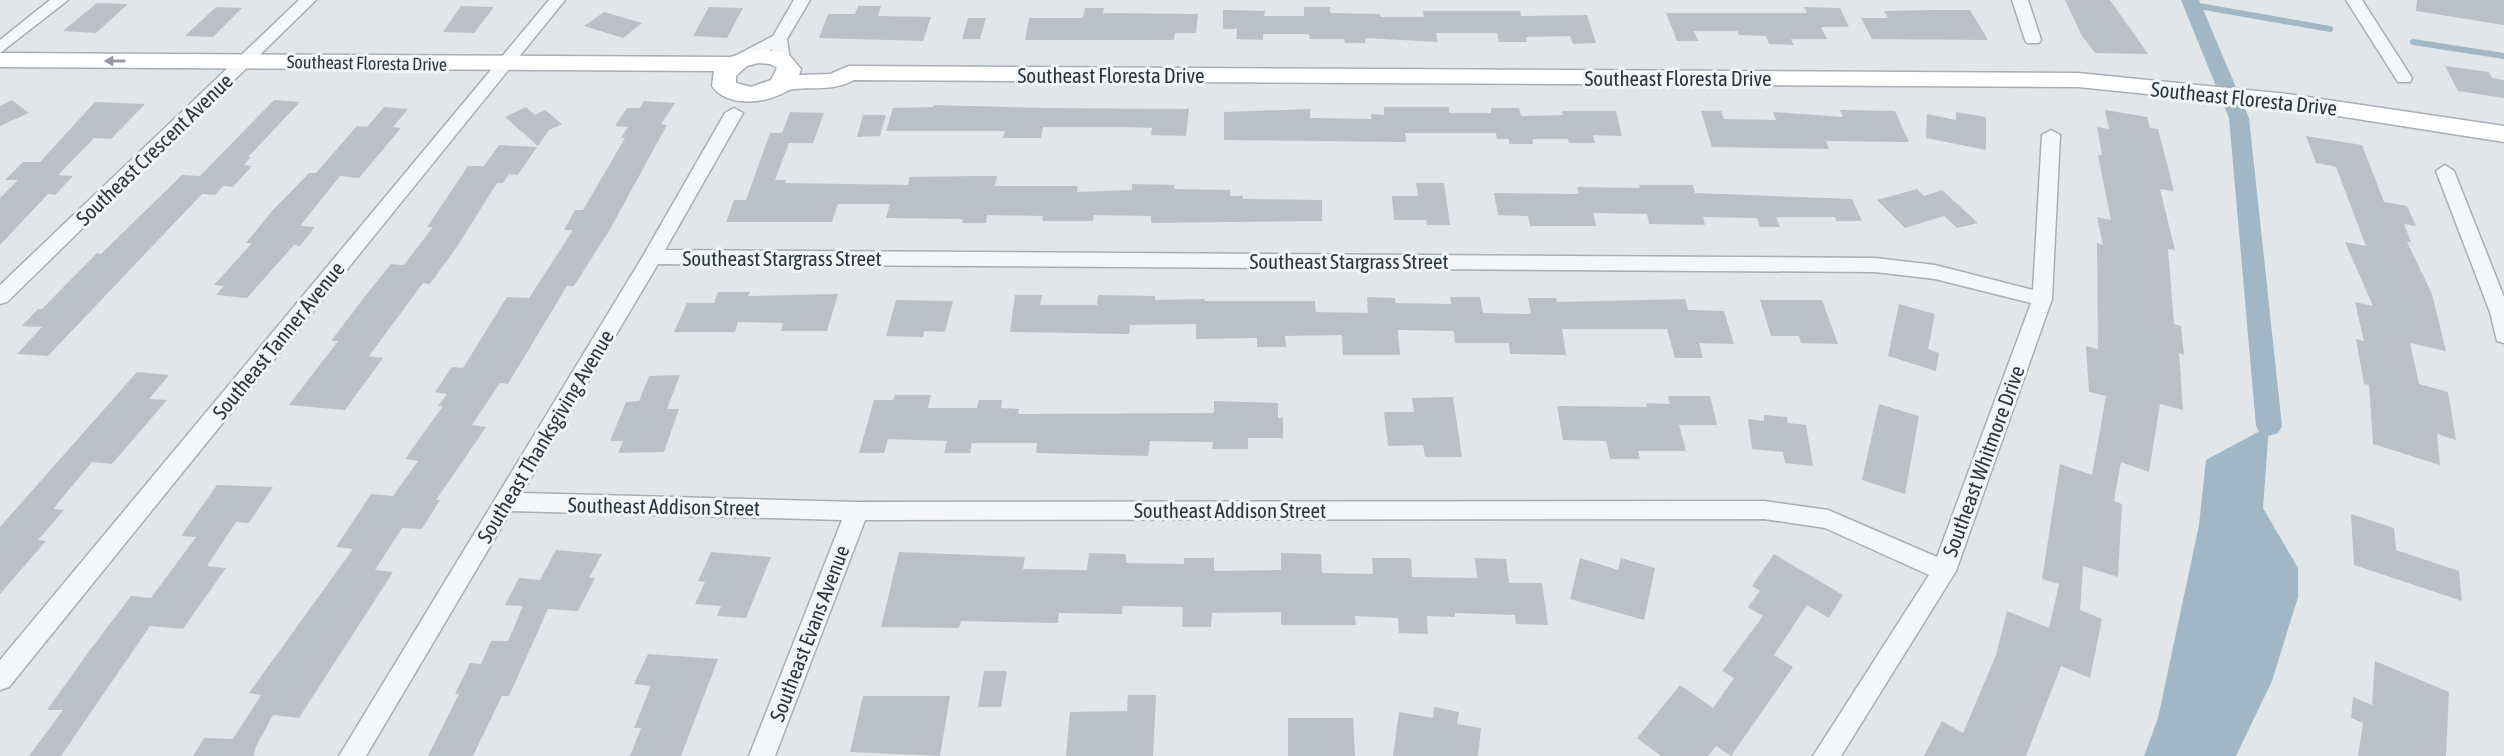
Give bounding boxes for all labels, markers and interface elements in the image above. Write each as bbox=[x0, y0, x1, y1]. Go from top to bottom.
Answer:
street label: Southeast Floresta Drive bbox=[287, 51, 447, 75]
one-way arrow bbox=[104, 55, 126, 66]
street label: Southeast Floresta Drive bbox=[1018, 63, 1204, 87]
street label: Southeast Floresta Drive bbox=[1585, 66, 1771, 90]
street label: Southeast Crescent Avenue bbox=[71, 68, 237, 230]
street label: Southeast Floresta Drive bbox=[2150, 76, 2338, 120]
street label: Southeast Stargrass Street bbox=[682, 246, 882, 270]
street label: Southeast Stargrass Street bbox=[1249, 249, 1449, 273]
street label: Southeast Tanner Avenue bbox=[207, 257, 349, 423]
street label: Southeast Thanksgiving Avenue bbox=[472, 325, 618, 547]
street label: Southeast Whitmore Drive bbox=[1937, 362, 2029, 560]
street label: Southeast Addison Street bbox=[568, 492, 760, 520]
street label: Southeast Addison Street bbox=[1134, 498, 1326, 522]
street label: Southeast Evans Avenue bbox=[764, 542, 854, 724]

